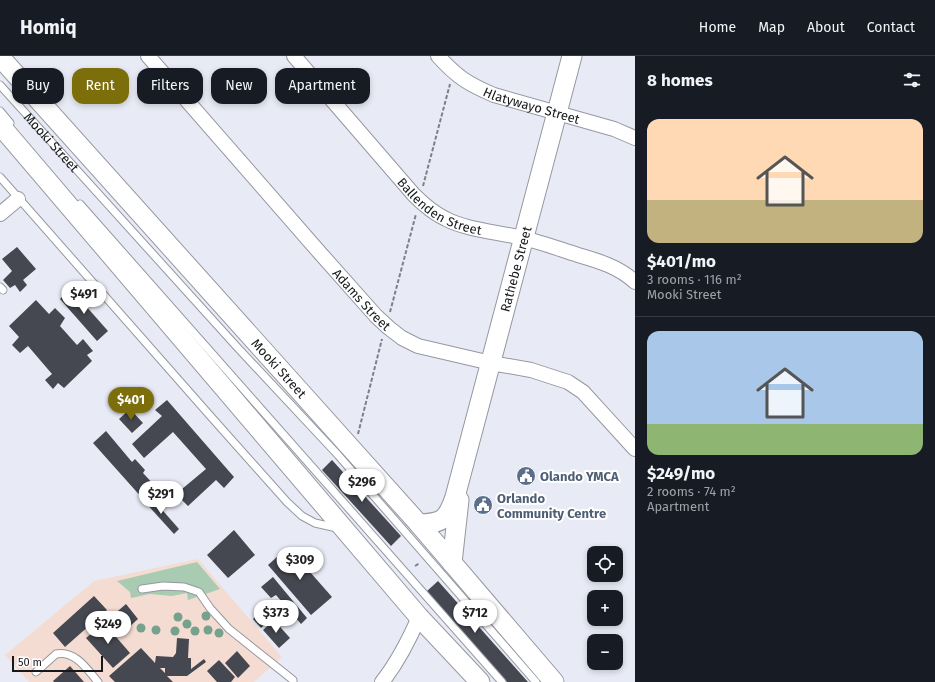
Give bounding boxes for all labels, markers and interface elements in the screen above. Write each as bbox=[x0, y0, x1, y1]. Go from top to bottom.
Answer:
text: Homiq bbox=[20, 16, 77, 39]
text: Home bbox=[699, 19, 736, 36]
text: Map bbox=[758, 19, 785, 36]
text: About bbox=[807, 19, 845, 36]
text: Contact bbox=[867, 19, 915, 36]
chip: Buy bbox=[12, 68, 64, 104]
chip: Rent bbox=[72, 68, 129, 104]
chip: Filters bbox=[137, 68, 203, 104]
chip: New bbox=[211, 68, 267, 104]
chip: Apartment bbox=[275, 68, 370, 104]
icon: filters bbox=[901, 69, 923, 91]
text: 8 homes bbox=[647, 70, 713, 91]
street label: Hlatywayo Street bbox=[481, 84, 582, 127]
street label: Mooki Street bbox=[21, 109, 82, 175]
icon: home bbox=[749, 145, 821, 217]
street label: Ballenden Street bbox=[395, 174, 483, 237]
street label: Rathebe Street bbox=[497, 224, 534, 313]
text: $401/mo bbox=[647, 251, 716, 272]
street label: Adams Street bbox=[330, 265, 394, 333]
text: 3 rooms · 116 m² bbox=[647, 272, 742, 287]
pin: $491 bbox=[60, 281, 108, 315]
text: $491 bbox=[70, 286, 98, 301]
text: Mooki Street bbox=[647, 287, 721, 302]
street label: Mooki Street bbox=[249, 335, 310, 401]
icon: home bbox=[749, 357, 821, 429]
pin: $401 bbox=[107, 387, 155, 421]
text: $401 bbox=[117, 392, 145, 407]
text: $249/mo bbox=[647, 463, 715, 484]
public building icon: Olando YMCA bbox=[515, 465, 537, 487]
pin: $296 bbox=[338, 469, 386, 503]
place label: Olando YMCA bbox=[540, 469, 619, 484]
text: $296 bbox=[348, 474, 376, 489]
pin: $291 bbox=[137, 481, 185, 515]
text: 2 rooms · 74 m² bbox=[647, 484, 736, 499]
text: $291 bbox=[148, 486, 174, 501]
place label: Orlando Community Centre bbox=[497, 491, 606, 521]
public building icon: Orlando Community Centre bbox=[472, 494, 494, 516]
text: Apartment bbox=[647, 499, 709, 514]
map controls bbox=[587, 546, 623, 670]
button: locate bbox=[587, 546, 623, 582]
pin: $309 bbox=[276, 547, 324, 581]
text: $309 bbox=[286, 552, 314, 567]
button: + bbox=[587, 590, 623, 626]
pin: $373 bbox=[252, 600, 300, 634]
pin: $712 bbox=[451, 600, 499, 634]
text: $373 bbox=[263, 605, 289, 620]
text: $712 bbox=[462, 605, 488, 620]
pin: $249 bbox=[84, 611, 132, 645]
text: $249 bbox=[94, 616, 122, 631]
button: − bbox=[587, 634, 623, 670]
scale bar bbox=[12, 654, 103, 673]
text: 50 m bbox=[18, 656, 42, 669]

